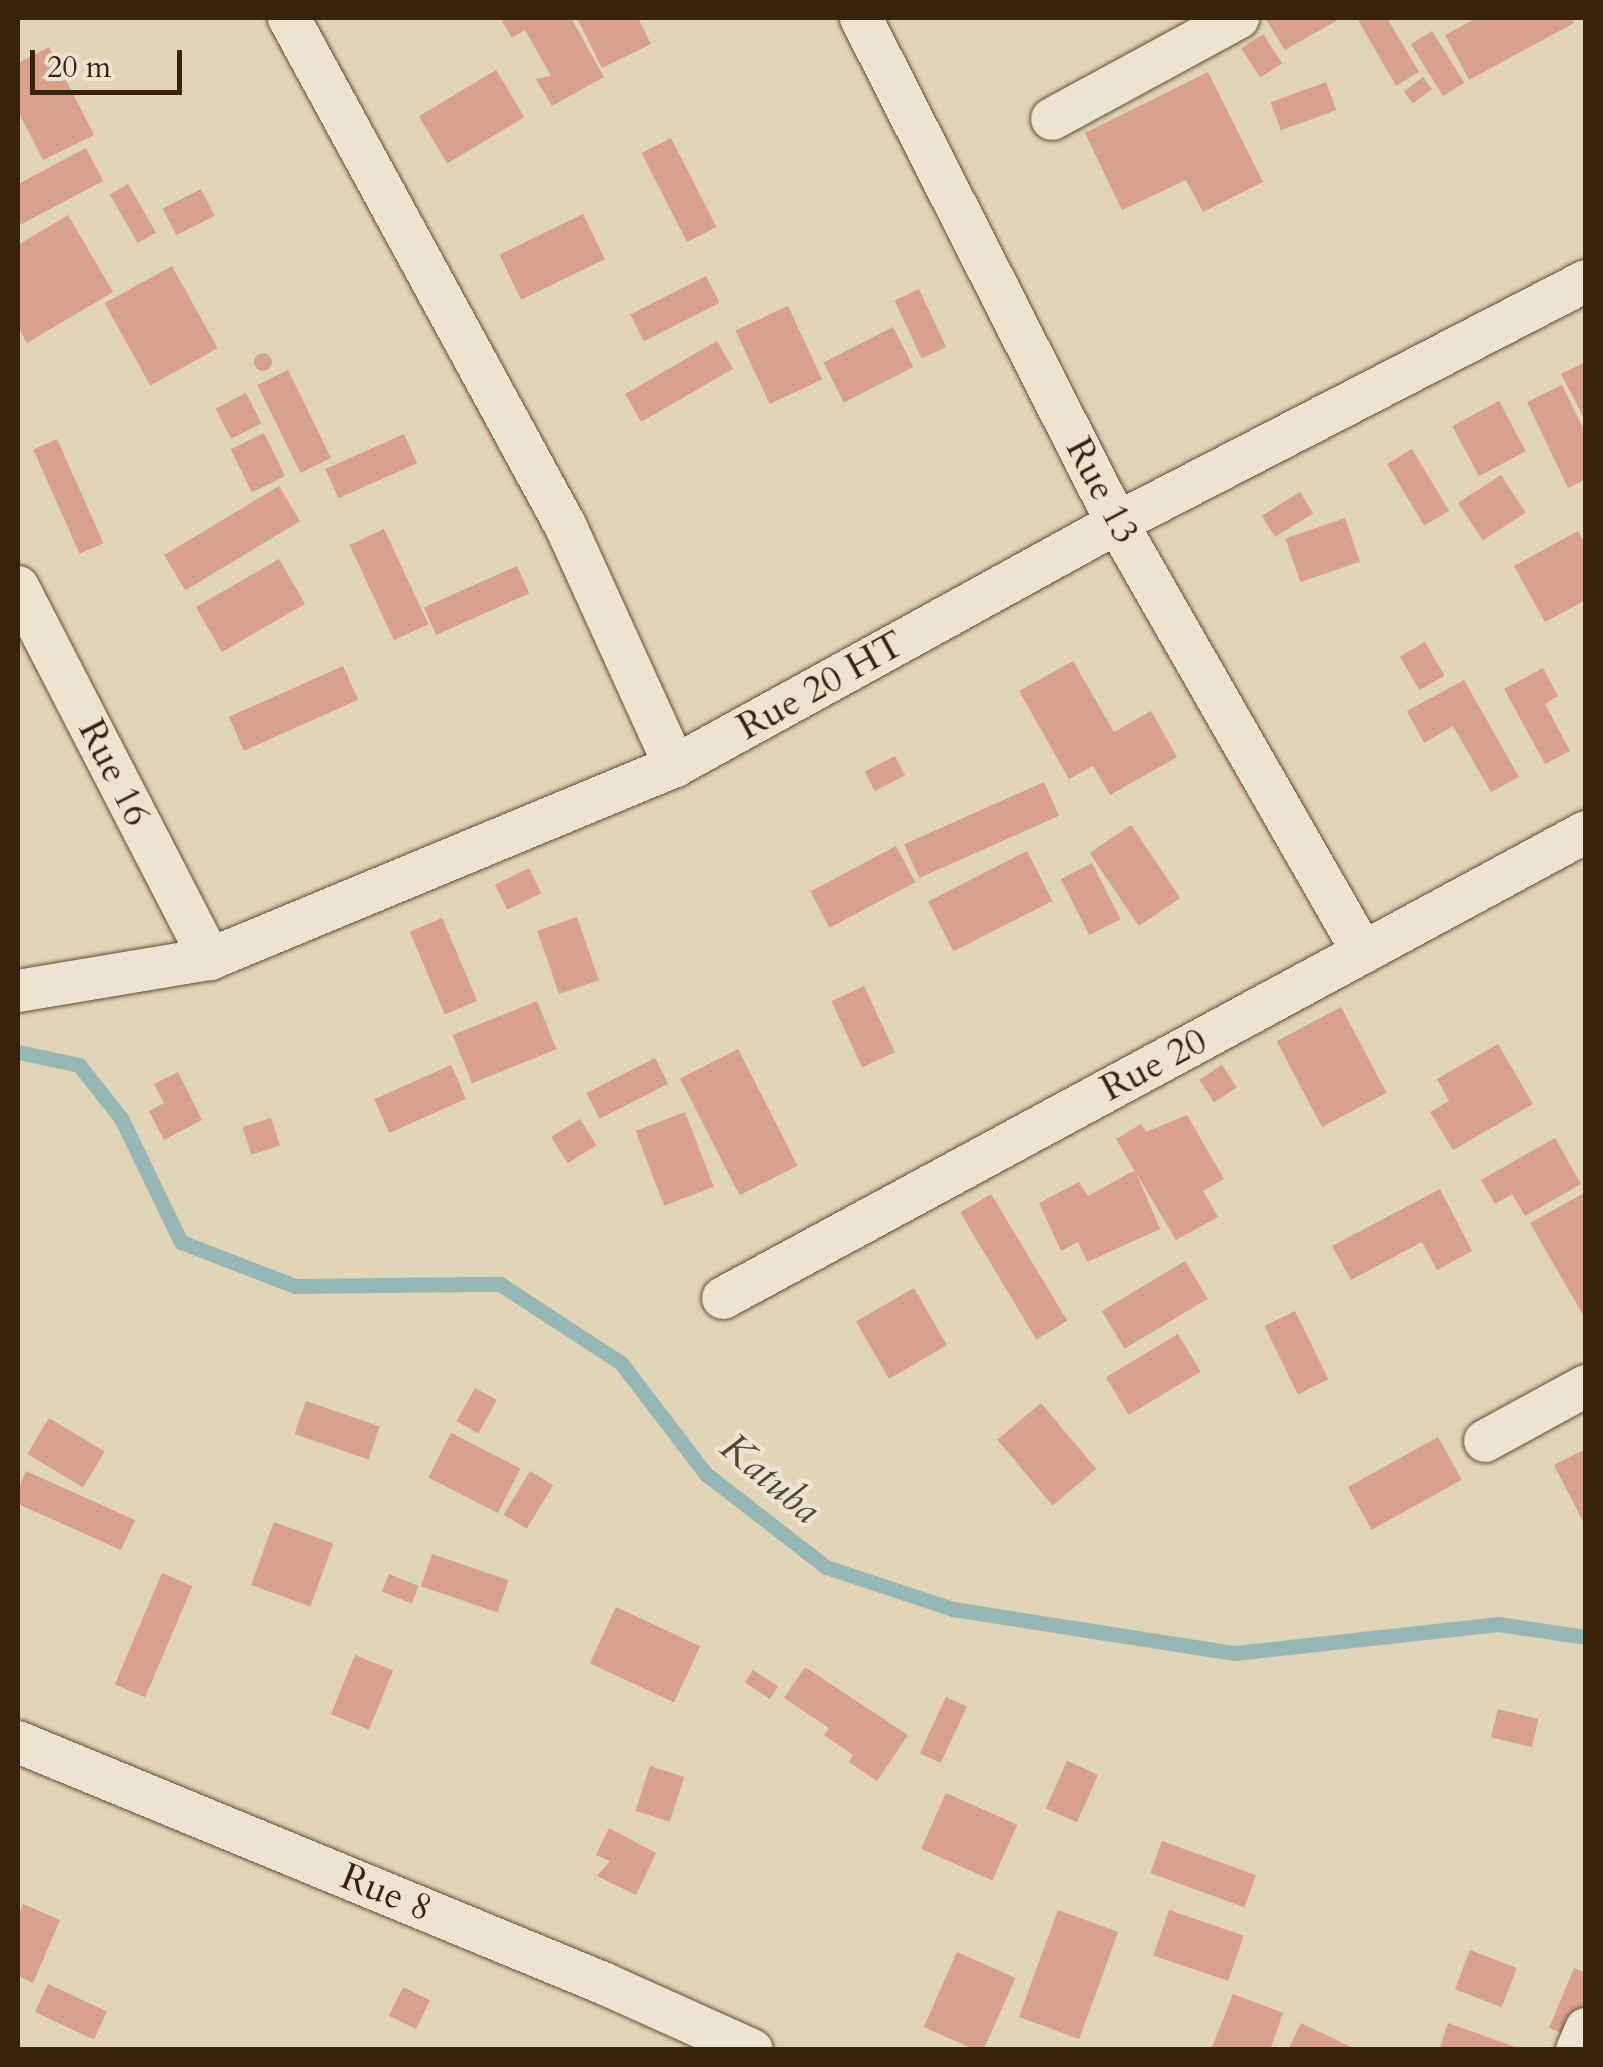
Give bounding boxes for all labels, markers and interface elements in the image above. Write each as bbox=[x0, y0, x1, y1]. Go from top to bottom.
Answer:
scale bar bbox=[35, 30, 188, 92]
text: 20 m bbox=[47, 47, 111, 88]
street label: Rue 13 bbox=[1055, 430, 1149, 552]
street label: Rue 20 HT bbox=[730, 622, 912, 750]
street label: Rue 16 bbox=[68, 712, 160, 834]
street label: Rue 20 bbox=[1093, 1018, 1215, 1112]
water label: Katuba bbox=[710, 1423, 830, 1535]
street label: Rue 8 bbox=[334, 1854, 438, 1932]

